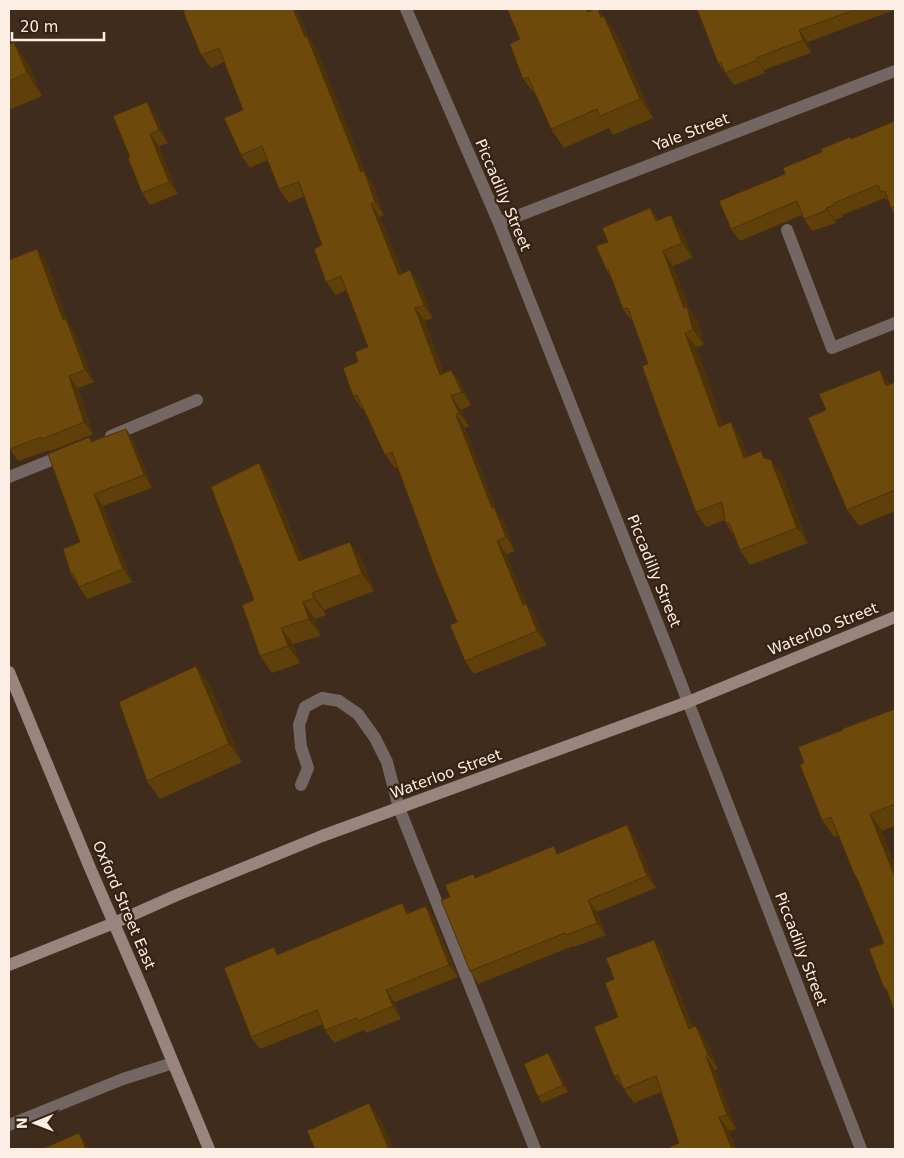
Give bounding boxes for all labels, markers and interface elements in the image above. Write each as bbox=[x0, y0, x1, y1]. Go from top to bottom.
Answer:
scale bar bbox=[12, 10, 105, 42]
text: 20 m bbox=[20, 18, 58, 36]
street label: Yale Street bbox=[649, 109, 732, 155]
street label: Piccadilly Street bbox=[471, 136, 535, 254]
street label: Piccadilly Street bbox=[623, 512, 685, 630]
street label: Waterloo Street bbox=[765, 599, 881, 659]
street label: Waterloo Street bbox=[388, 745, 504, 803]
street label: Oxford Street East bbox=[89, 838, 159, 972]
street label: Piccadilly Street bbox=[771, 890, 831, 1008]
north arrow bbox=[10, 1098, 60, 1148]
text: N bbox=[14, 1117, 30, 1129]

